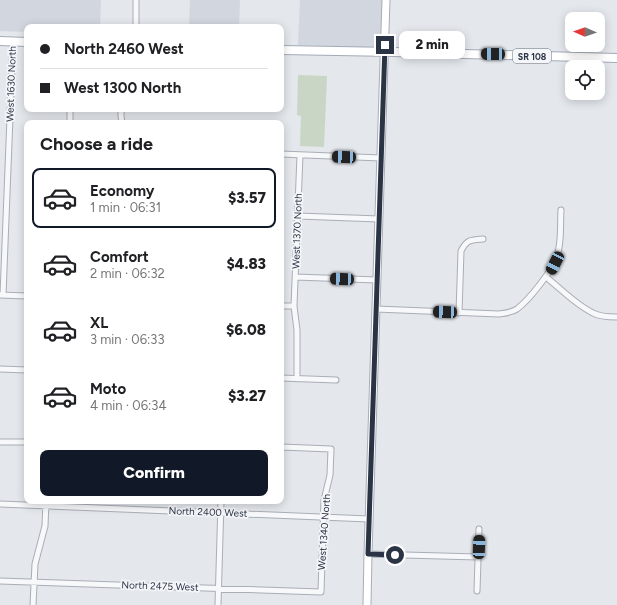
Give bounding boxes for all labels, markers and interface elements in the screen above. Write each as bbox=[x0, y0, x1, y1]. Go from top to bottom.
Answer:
north arrow bbox=[565, 12, 605, 52]
map controls bbox=[565, 12, 605, 100]
callout: 2 min bbox=[399, 31, 465, 59]
route end bbox=[376, 36, 394, 54]
text: 2 min bbox=[415, 37, 449, 52]
text: North 2460 West bbox=[64, 40, 184, 58]
street label: West 1630 North bbox=[3, 45, 19, 122]
car bbox=[481, 48, 505, 60]
road number: SR 108 bbox=[513, 49, 551, 63]
button: locate bbox=[565, 60, 605, 100]
text: West 1300 North bbox=[64, 79, 181, 97]
text: Choose a ride bbox=[40, 133, 153, 155]
car bbox=[332, 151, 356, 163]
icon: car bbox=[42, 180, 78, 216]
text: Economy bbox=[90, 182, 155, 200]
text: $3.57 bbox=[228, 189, 266, 207]
street label: West 1370 North bbox=[289, 193, 305, 269]
text: 1 min · 06:31 bbox=[90, 200, 161, 215]
icon: car bbox=[42, 246, 78, 282]
text: Comfort bbox=[90, 248, 149, 266]
car bbox=[544, 250, 566, 276]
text: $4.83 bbox=[227, 255, 266, 273]
text: 2 min · 06:32 bbox=[90, 266, 165, 281]
car bbox=[330, 273, 354, 285]
car bbox=[433, 306, 457, 318]
icon: car bbox=[42, 312, 78, 348]
text: XL bbox=[90, 314, 108, 332]
text: $6.08 bbox=[226, 321, 266, 339]
text: 3 min · 06:33 bbox=[90, 332, 164, 347]
icon: car bbox=[42, 378, 78, 414]
text: Moto bbox=[90, 380, 126, 398]
text: $3.27 bbox=[228, 387, 266, 405]
text: 4 min · 06:34 bbox=[90, 398, 166, 413]
button: Confirm bbox=[40, 450, 268, 496]
street label: West 1340 North bbox=[315, 493, 333, 571]
street label: North 2400 West bbox=[168, 504, 248, 520]
car bbox=[473, 535, 485, 559]
route start bbox=[386, 546, 404, 564]
street label: North 2475 West bbox=[121, 578, 199, 594]

